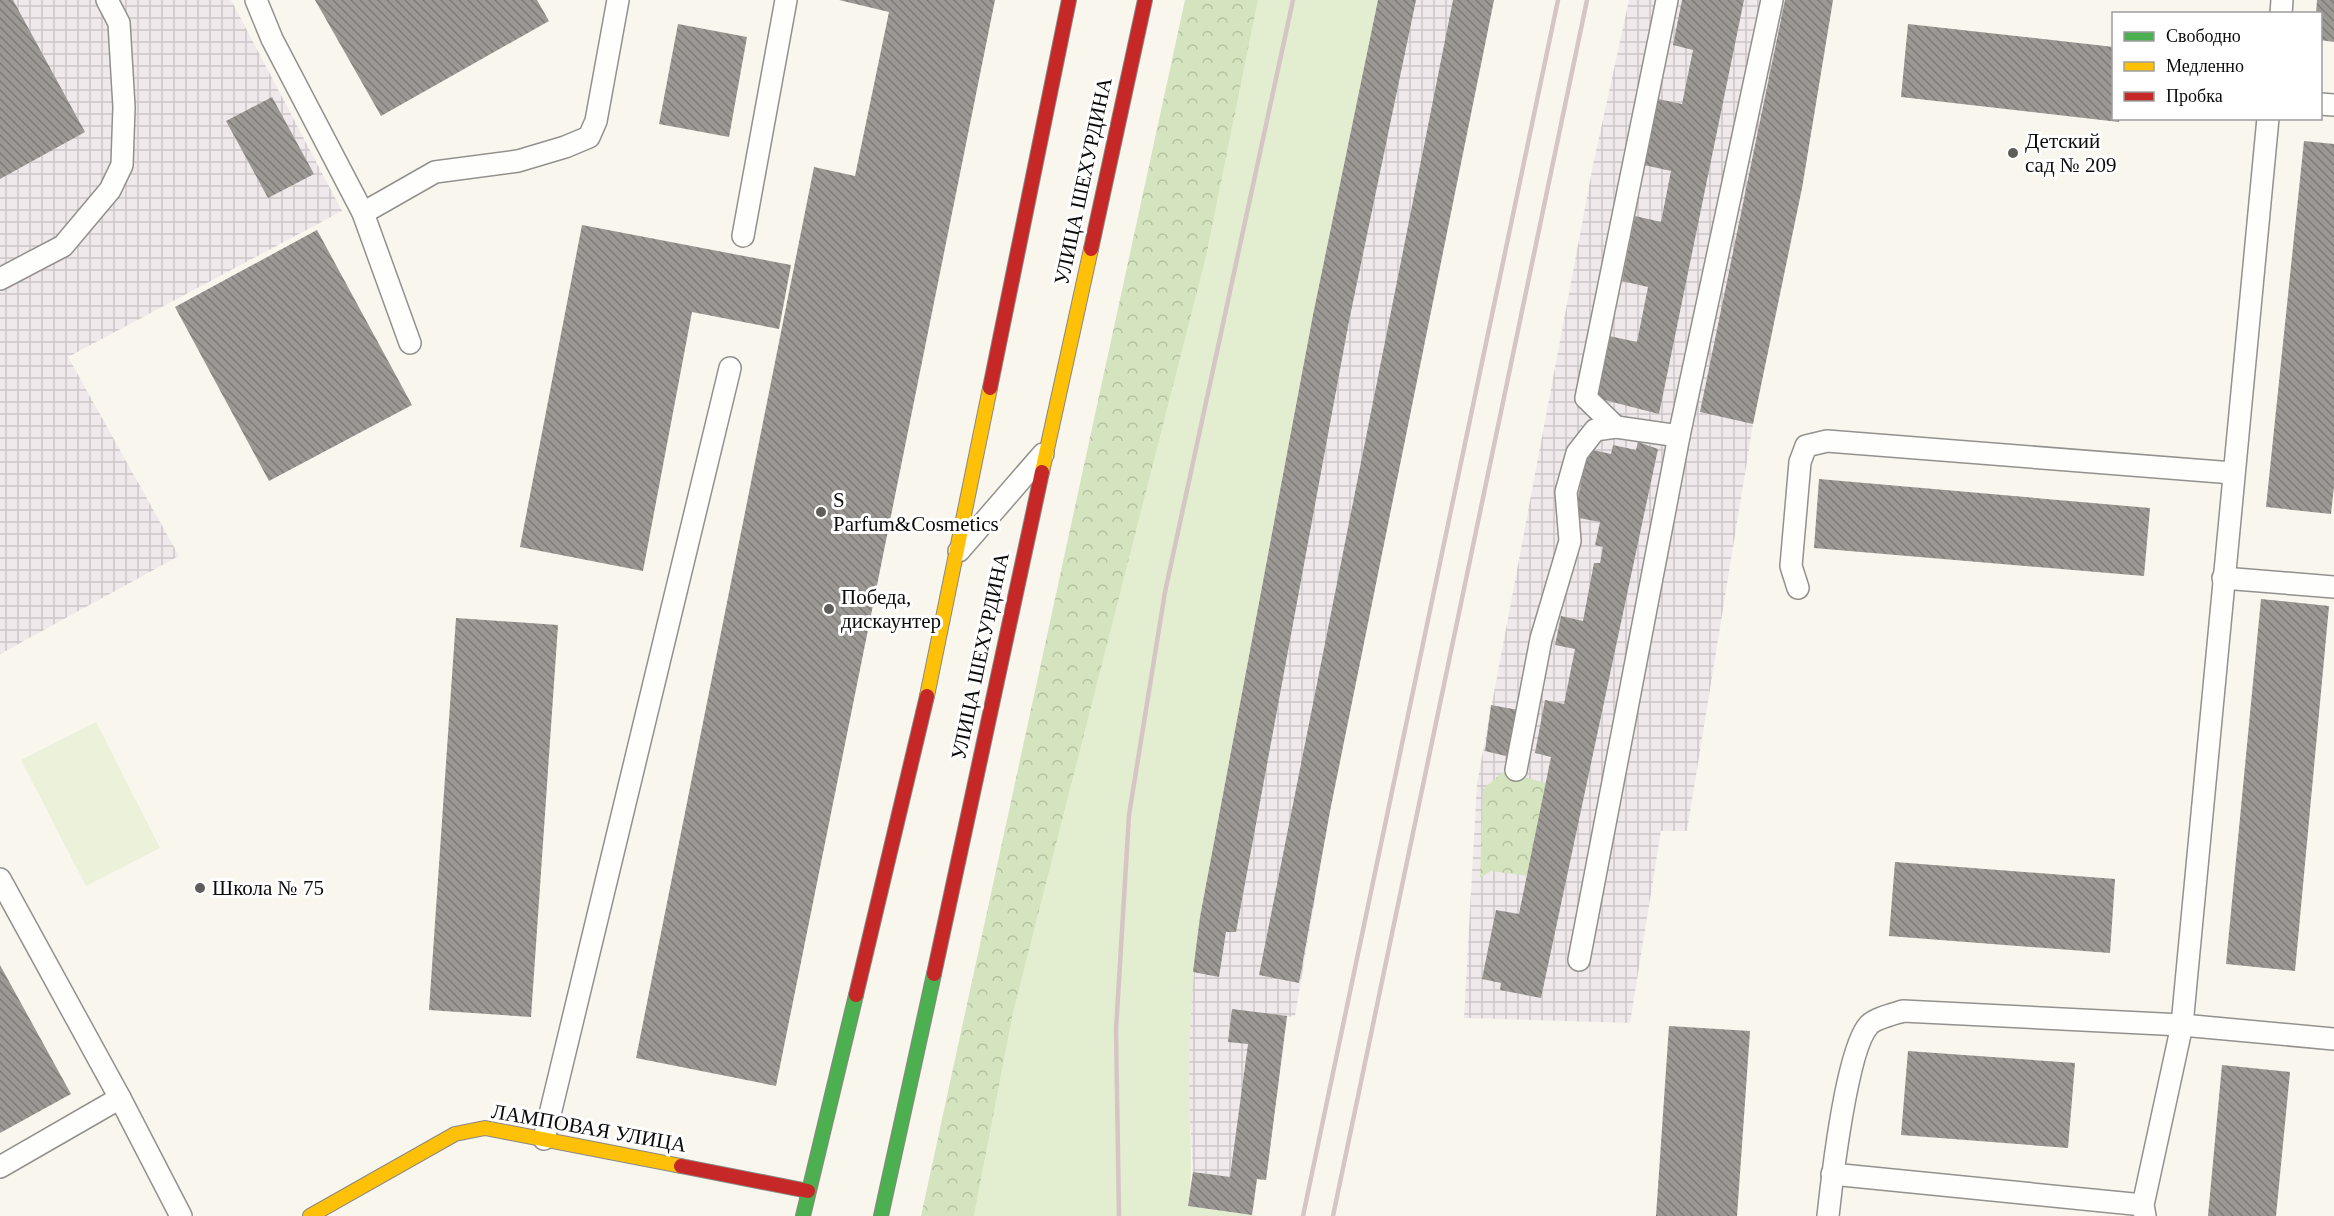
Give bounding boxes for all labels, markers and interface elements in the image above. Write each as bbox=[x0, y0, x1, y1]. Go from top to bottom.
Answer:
legend bbox=[2112, 12, 2322, 120]
text: Свободно bbox=[2166, 26, 2241, 46]
text: Медленно bbox=[2166, 56, 2244, 76]
street label: УЛИЦА ШЕХУРДИНА bbox=[1049, 74, 1117, 287]
text: Пробка bbox=[2166, 86, 2223, 106]
place label: Детский сад № 209 bbox=[2025, 129, 2117, 177]
marker: Детский сад № 209 bbox=[2006, 146, 2020, 160]
place label: S Parfum&Cosmetics bbox=[833, 488, 999, 536]
marker: S Parfum&Cosmetics bbox=[814, 505, 828, 519]
street label: УЛИЦА ШЕХУРДИНА bbox=[946, 549, 1014, 762]
place label: Победа, дискаунтер bbox=[841, 585, 941, 633]
marker: Победа, дискаунтер bbox=[822, 602, 836, 616]
place label: Школа № 75 bbox=[212, 876, 324, 900]
marker: Школа № 75 bbox=[193, 881, 207, 895]
street label: ЛАМПОВАЯ УЛИЦА bbox=[490, 1099, 689, 1157]

